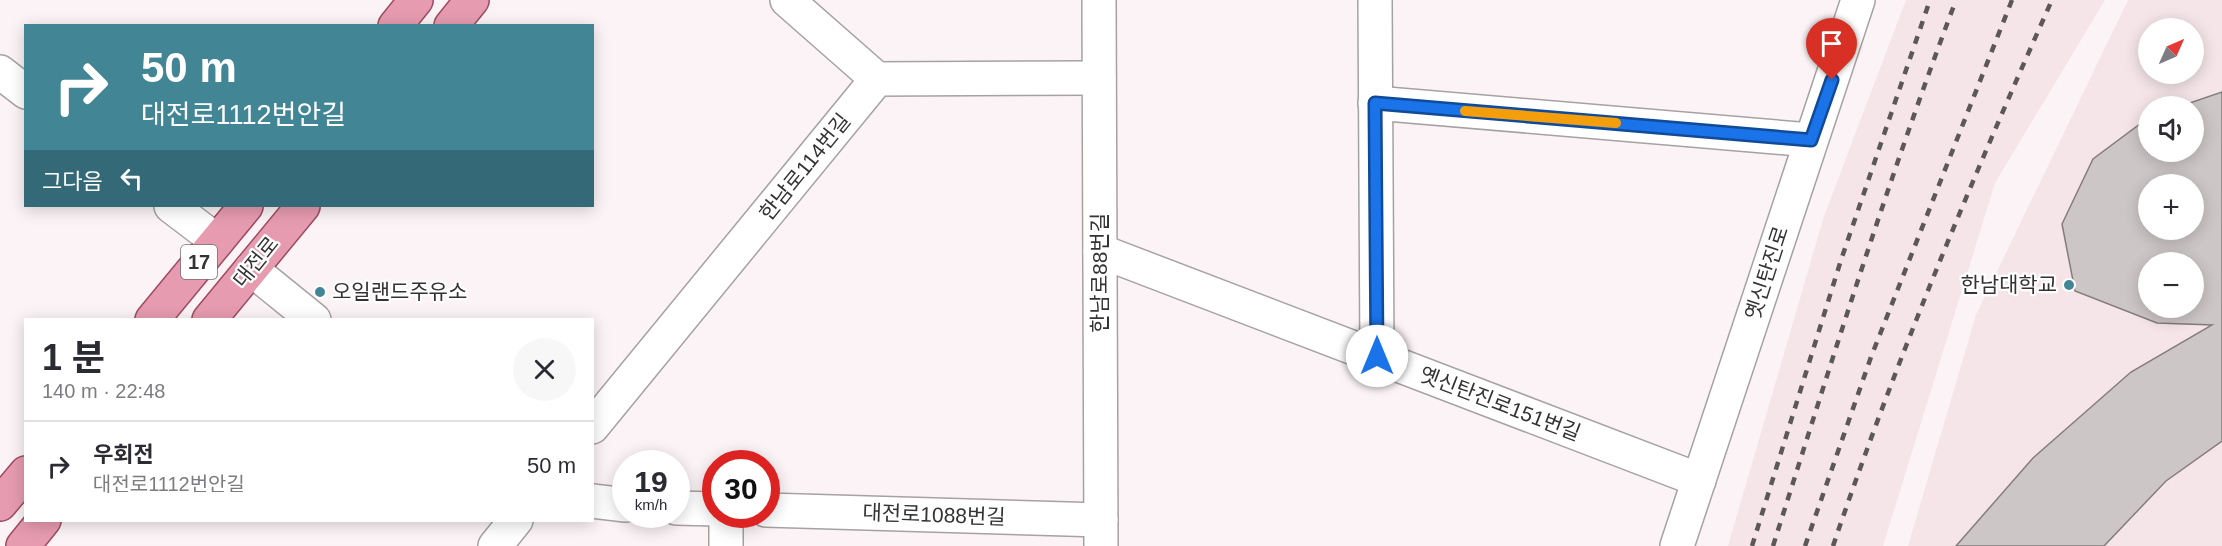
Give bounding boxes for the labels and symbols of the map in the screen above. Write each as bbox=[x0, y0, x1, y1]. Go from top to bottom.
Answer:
pin bbox=[1806, 18, 1857, 80]
north arrow bbox=[2138, 18, 2204, 84]
street label: 한남로114번길 bbox=[755, 109, 854, 224]
street label: 한남로88번길 bbox=[1088, 213, 1111, 333]
street label: 옛신탄진로 bbox=[1741, 223, 1792, 322]
street label: 대전로 bbox=[228, 232, 283, 291]
road number: 17 bbox=[181, 245, 217, 279]
place label: 한남대학교 bbox=[1960, 273, 2057, 296]
marker: 한남대학교 bbox=[2062, 278, 2076, 292]
place label: 오일랜드주유소 bbox=[332, 280, 467, 303]
marker: 오일랜드주유소 bbox=[313, 285, 327, 299]
position arrow bbox=[1345, 324, 1409, 388]
street label: 옛신탄진로151번길 bbox=[1417, 362, 1584, 445]
speed limit sign: 30 bbox=[702, 450, 780, 528]
street label: 대전로1088번길 bbox=[862, 501, 1006, 528]

